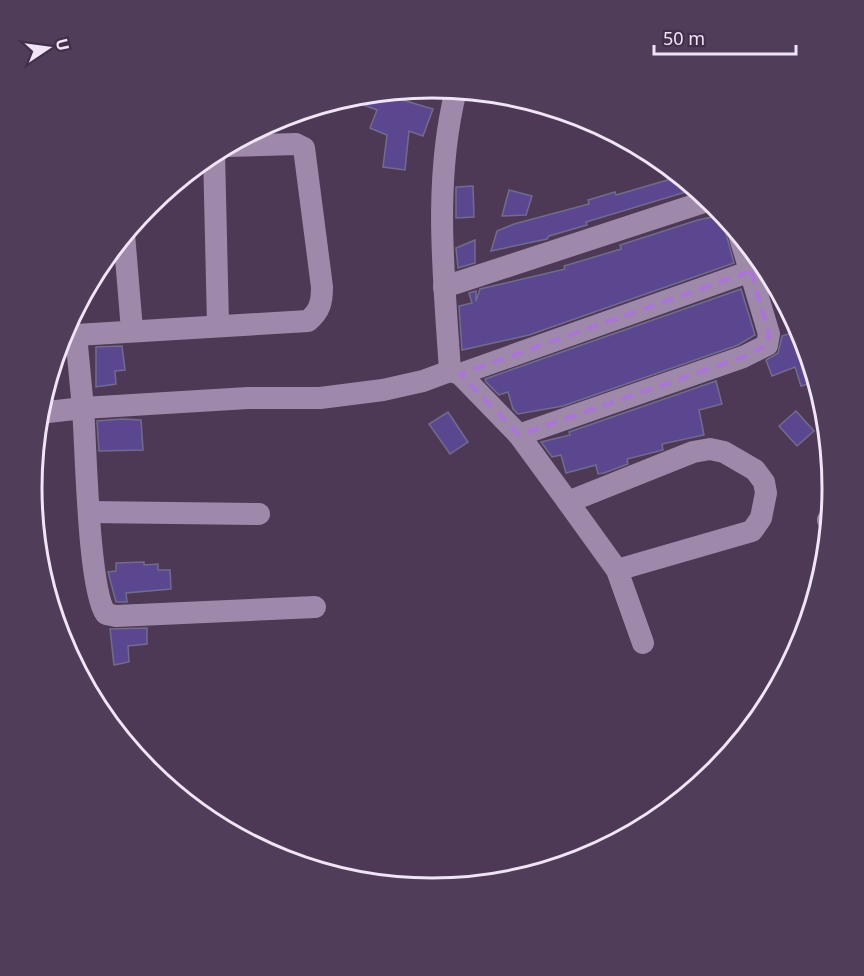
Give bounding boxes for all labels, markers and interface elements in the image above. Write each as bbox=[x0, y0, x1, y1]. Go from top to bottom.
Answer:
north arrow bbox=[18, 18, 78, 78]
scale bar bbox=[654, 18, 796, 56]
text: 50 m bbox=[663, 26, 705, 50]
text: U bbox=[51, 36, 75, 53]

